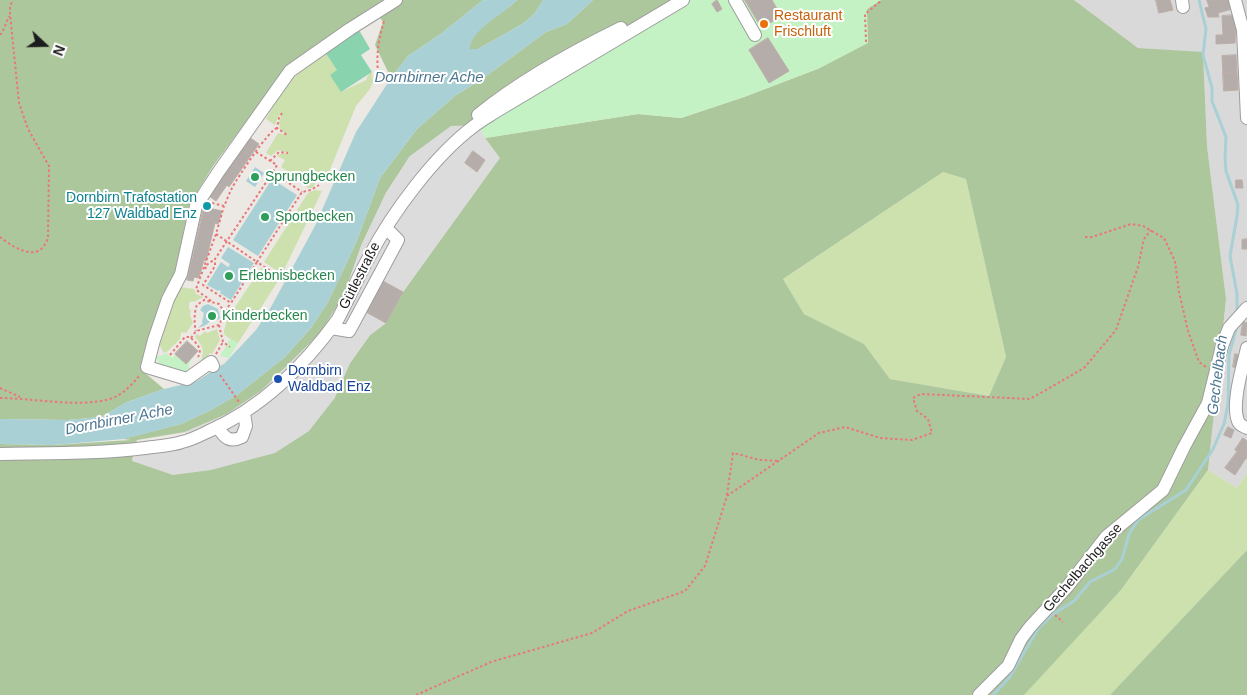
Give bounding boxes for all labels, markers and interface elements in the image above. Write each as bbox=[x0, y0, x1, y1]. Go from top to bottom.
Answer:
place label: Restaurant Frischluft bbox=[774, 8, 842, 40]
marker: Restaurant Frischluft bbox=[758, 18, 770, 30]
north arrow bbox=[20, 20, 70, 70]
text: N bbox=[50, 43, 68, 58]
water label: Dornbirner Ache bbox=[374, 69, 484, 87]
place label: Sprungbecken bbox=[265, 169, 355, 185]
marker: Sprungbecken bbox=[249, 171, 261, 183]
place label: Dornbirn Trafostation 127 Waldbad Enz bbox=[66, 190, 197, 222]
marker: Dornbirn Trafostation 127 Waldbad Enz bbox=[201, 200, 213, 212]
place label: Sportbecken bbox=[275, 209, 354, 225]
marker: Sportbecken bbox=[259, 211, 271, 223]
street label: Gütlestraße bbox=[336, 240, 384, 312]
place label: Erlebnisbecken bbox=[239, 268, 335, 284]
marker: Erlebnisbecken bbox=[223, 270, 235, 282]
place label: Kinderbecken bbox=[222, 308, 308, 324]
marker: Kinderbecken bbox=[206, 310, 218, 322]
water label: Gechelbach bbox=[1204, 334, 1232, 416]
place label: Dornbirn Waldbad Enz bbox=[288, 363, 371, 396]
marker: Dornbirn Waldbad Enz bbox=[272, 373, 284, 385]
water label: Dornbirner Ache bbox=[64, 401, 174, 439]
street label: Gechelbachgasse bbox=[1040, 520, 1126, 616]

